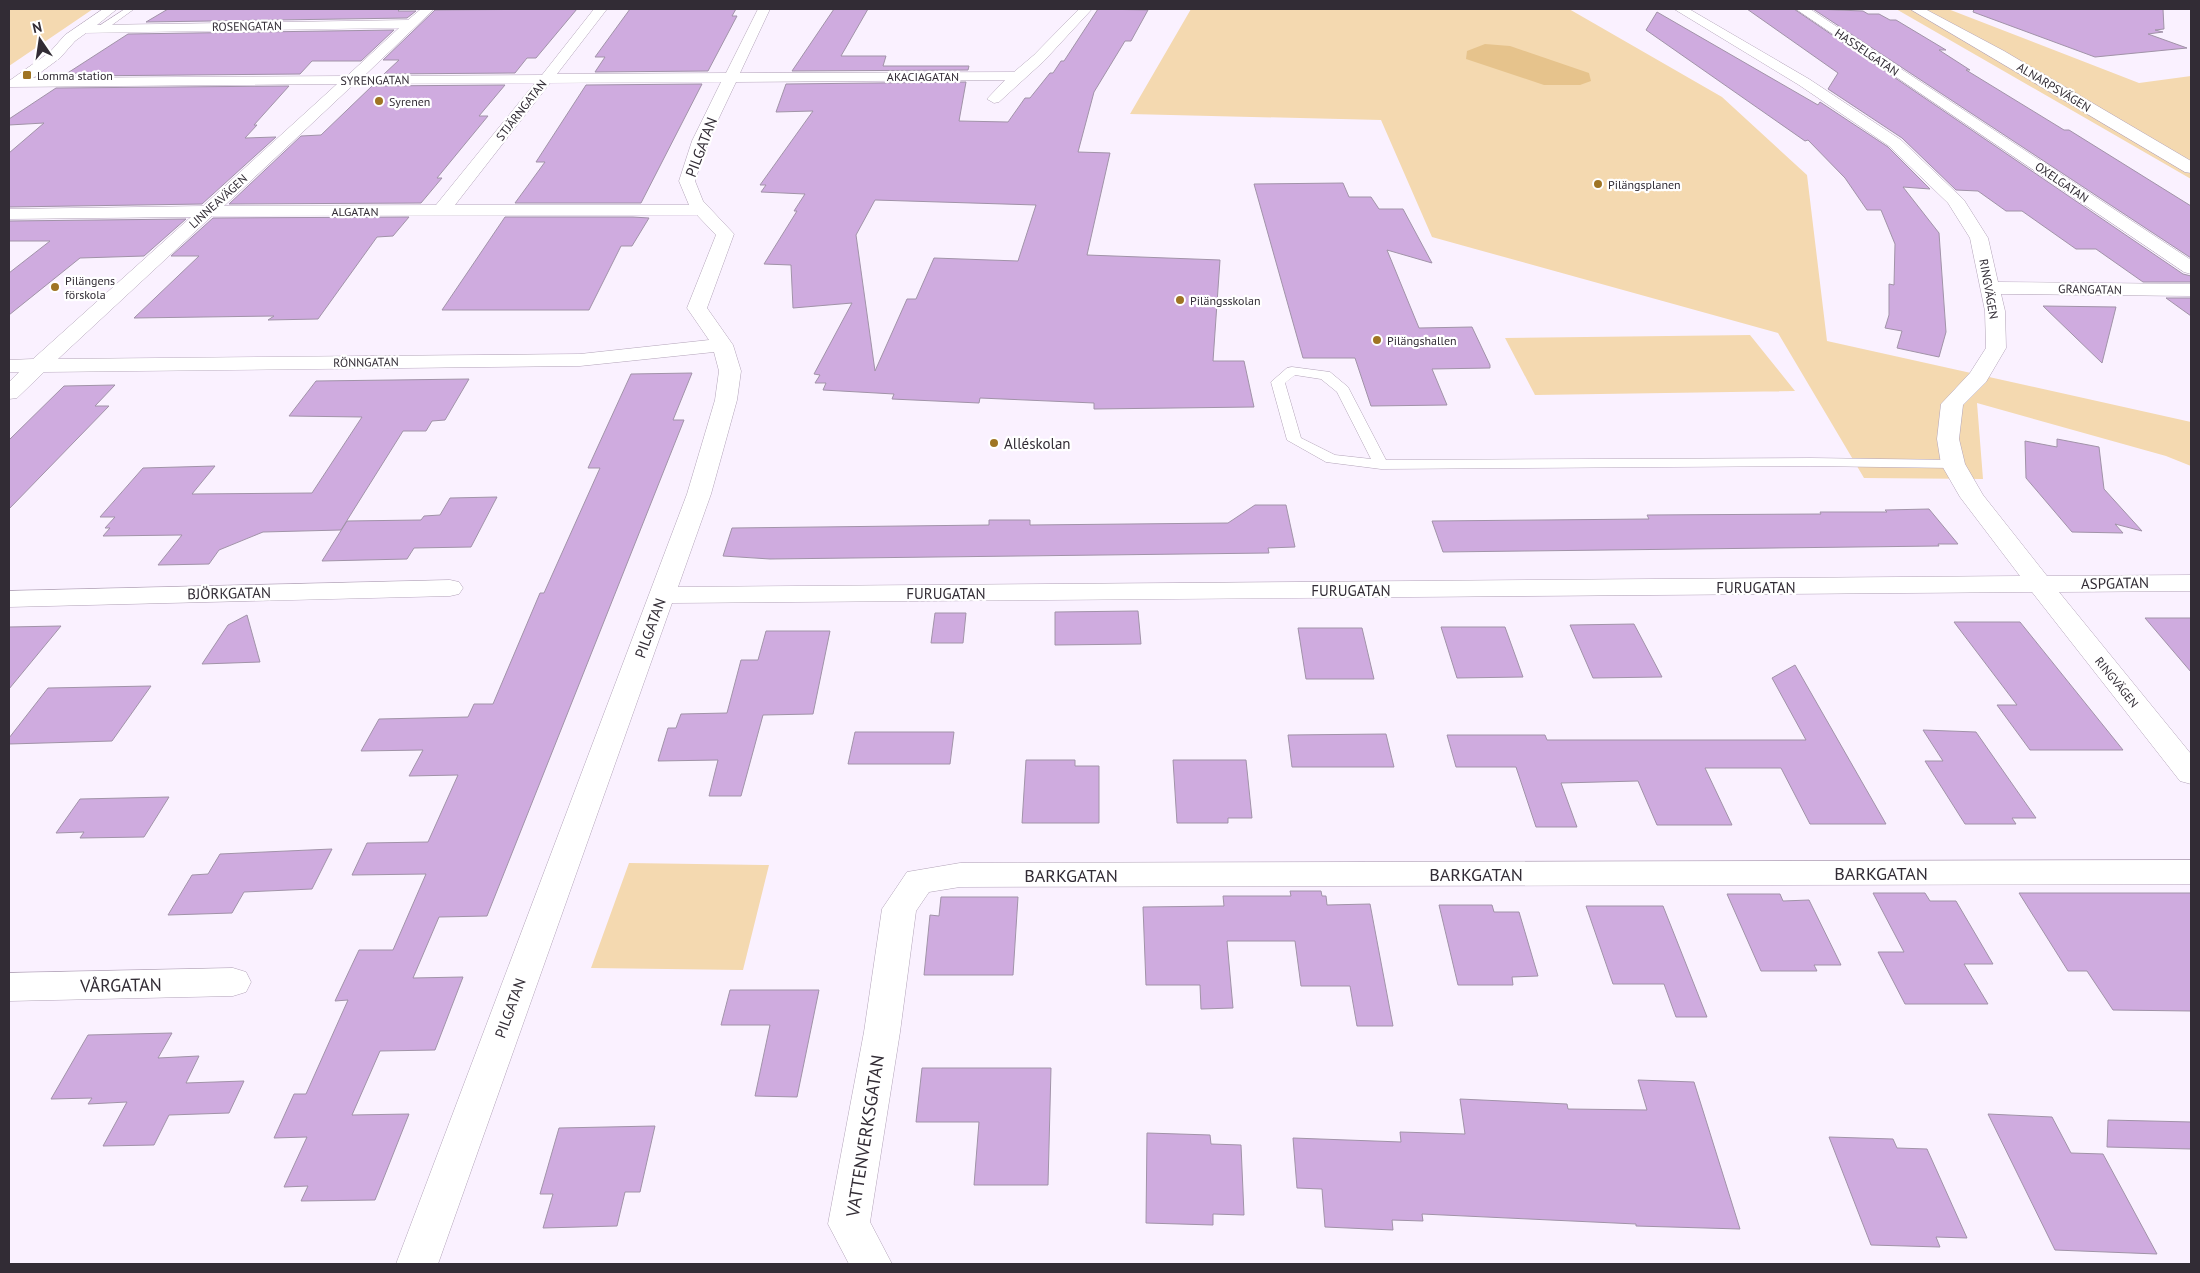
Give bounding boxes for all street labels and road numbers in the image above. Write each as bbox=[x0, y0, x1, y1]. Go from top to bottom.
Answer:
street label: ROSENGATAN bbox=[212, 18, 282, 34]
street label: HASSELGATAN bbox=[1832, 25, 1902, 79]
street label: ALNARPSVÄGEN bbox=[2014, 59, 2094, 115]
street label: AKACIAGATAN bbox=[887, 69, 959, 84]
street label: SYRENGATAN bbox=[340, 72, 410, 88]
street label: STJÄRNGATAN bbox=[493, 77, 549, 143]
street label: PILGATAN bbox=[681, 114, 721, 180]
street label: OXELGATAN bbox=[2032, 159, 2092, 205]
street label: LINNEAVÄGEN bbox=[186, 171, 250, 231]
street label: ALGATAN bbox=[332, 204, 378, 219]
street label: RINGVÄGEN bbox=[1976, 258, 2002, 320]
street label: GRANGATAN bbox=[2058, 281, 2122, 297]
street label: RÖNNGATAN bbox=[333, 354, 399, 370]
street label: ASPGATAN bbox=[2081, 573, 2149, 593]
street label: FURUGATAN bbox=[1716, 578, 1796, 597]
street label: FURUGATAN bbox=[1311, 581, 1391, 600]
street label: BJÖRKGATAN bbox=[187, 583, 271, 603]
street label: FURUGATAN bbox=[906, 584, 986, 603]
street label: PILGATAN bbox=[630, 595, 670, 661]
street label: RINGVÄGEN bbox=[2092, 654, 2142, 710]
street label: BARKGATAN bbox=[1834, 862, 1928, 885]
street label: BARKGATAN bbox=[1429, 863, 1523, 886]
street label: BARKGATAN bbox=[1024, 864, 1118, 887]
street label: VÅRGATAN bbox=[79, 973, 162, 997]
street label: PILGATAN bbox=[490, 975, 530, 1041]
street label: VATTENVERKSGATAN bbox=[841, 1053, 889, 1220]

